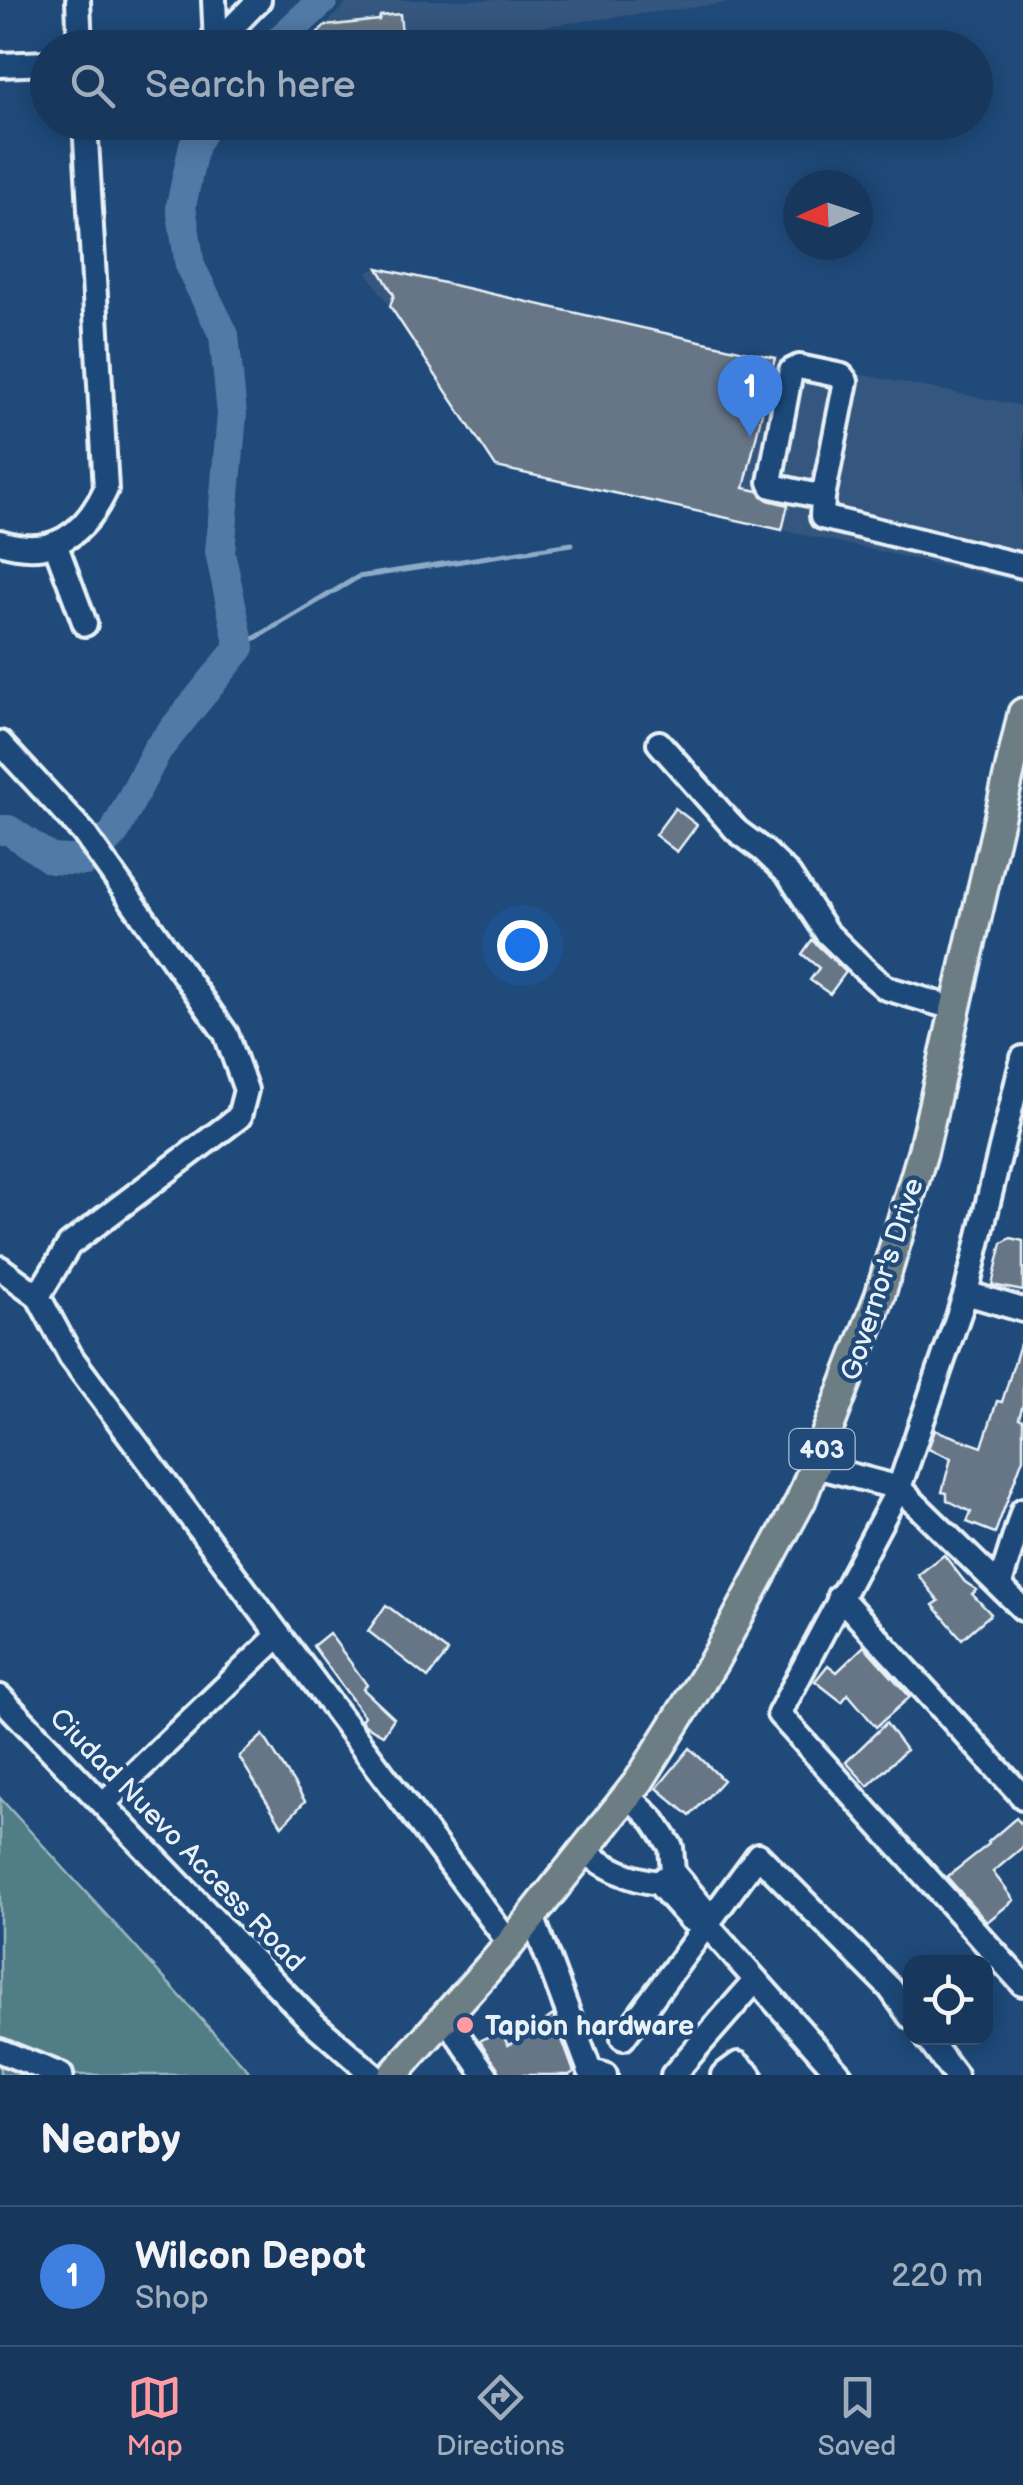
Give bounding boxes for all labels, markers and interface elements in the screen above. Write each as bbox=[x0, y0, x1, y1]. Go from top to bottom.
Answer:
search box bbox=[30, 30, 993, 140]
icon: search bbox=[65, 58, 120, 113]
text: Search here bbox=[145, 63, 356, 108]
north arrow bbox=[783, 170, 873, 260]
pin: 1 bbox=[718, 354, 782, 437]
your location bbox=[497, 920, 548, 971]
street label: Governor's Drive bbox=[834, 1174, 931, 1385]
road number: 403 bbox=[790, 1429, 854, 1469]
street label: Ciudad Nuevo Access Road bbox=[42, 1702, 311, 1979]
map controls bbox=[903, 1955, 993, 2045]
button: locate bbox=[903, 1955, 993, 2045]
place label: Tapion hardware bbox=[485, 2010, 694, 2043]
marker: Tapion hardware bbox=[454, 2014, 476, 2036]
text: Nearby bbox=[40, 2115, 180, 2166]
text: Wilcon Depot bbox=[135, 2234, 366, 2279]
text: 1 bbox=[66, 2257, 79, 2296]
text: 220 m bbox=[891, 2257, 983, 2296]
text: Shop bbox=[135, 2279, 209, 2318]
tab: Map bbox=[127, 2370, 183, 2463]
tab: Directions bbox=[436, 2370, 565, 2463]
tab: Saved bbox=[818, 2370, 896, 2463]

